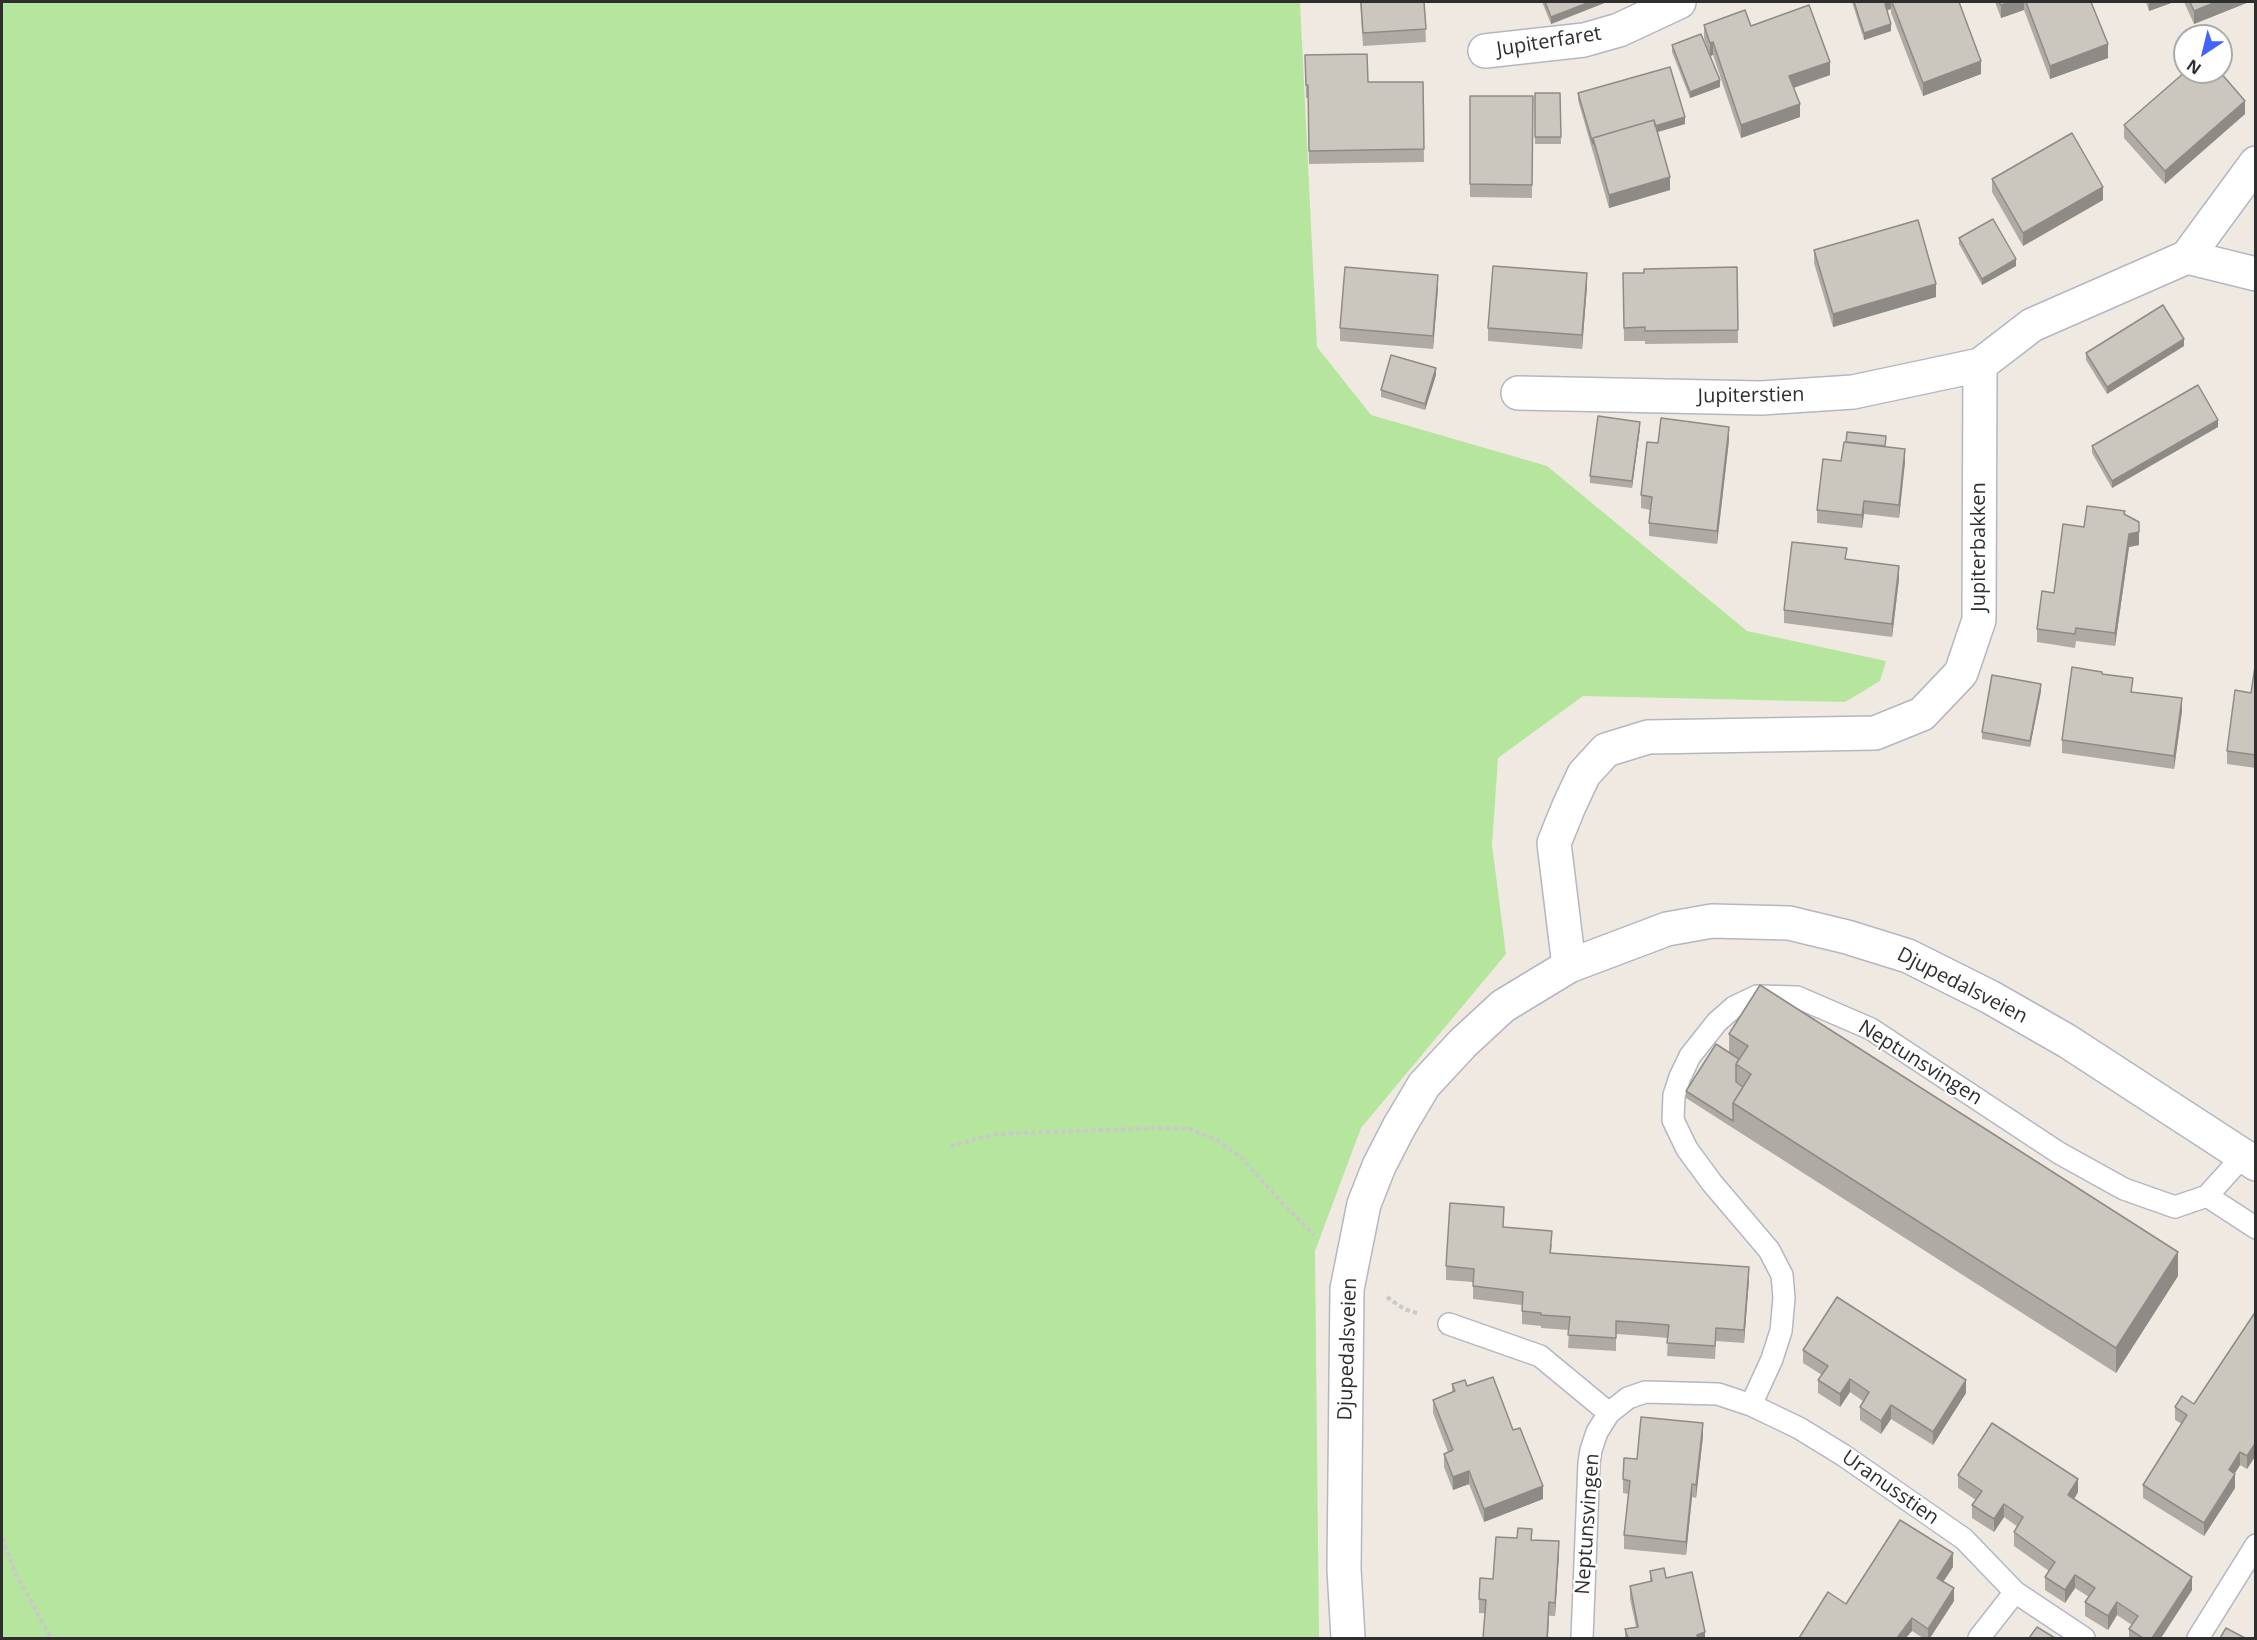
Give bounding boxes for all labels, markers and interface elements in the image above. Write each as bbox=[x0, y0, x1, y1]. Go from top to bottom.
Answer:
street label: Jupiterfaret bbox=[1495, 22, 1603, 62]
north arrow bbox=[2173, 24, 2233, 84]
text: N bbox=[2182, 54, 2205, 80]
street label: Jupiterstien bbox=[1697, 383, 1805, 409]
street label: Jupiterbakken bbox=[1967, 482, 1991, 612]
street label: Djupedalsveien bbox=[1893, 943, 2031, 1029]
street label: Neptunsvingen bbox=[1854, 1015, 1986, 1111]
street label: Djupedalsveien bbox=[1334, 1277, 1362, 1421]
street label: Uranusstien bbox=[1837, 1446, 1943, 1530]
street label: Neptunsvingen bbox=[1571, 1453, 1605, 1595]

